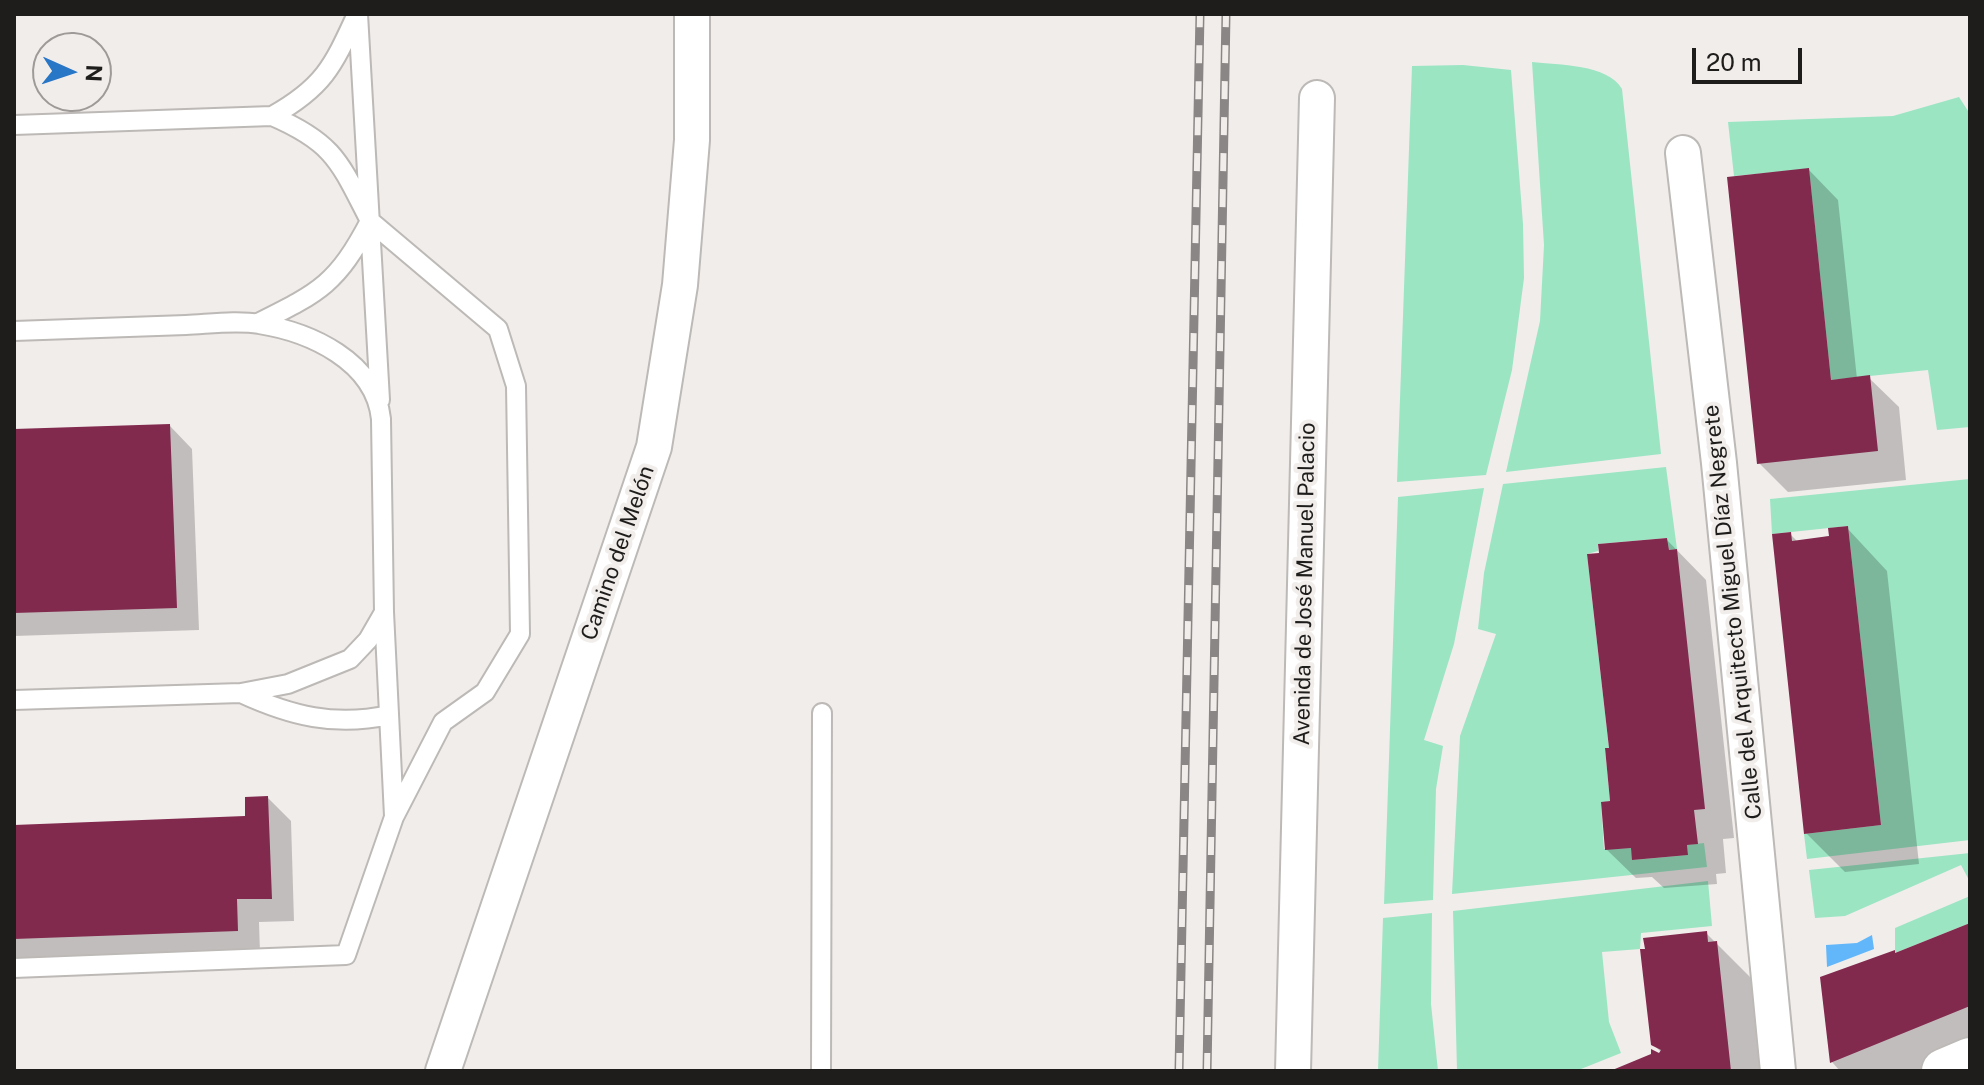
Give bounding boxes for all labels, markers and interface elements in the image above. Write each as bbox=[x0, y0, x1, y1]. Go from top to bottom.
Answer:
north arrow bbox=[32, 32, 112, 112]
scale bar bbox=[1696, 32, 1806, 82]
text: 20 m bbox=[1706, 48, 1762, 76]
text: N bbox=[81, 64, 107, 82]
street label: Calle del Arquitecto Miguel Díaz Negrete bbox=[1698, 404, 1768, 820]
street label: Avenida de José Manuel Palacio bbox=[1289, 422, 1321, 746]
street label: Camino del Melón bbox=[576, 462, 660, 644]

